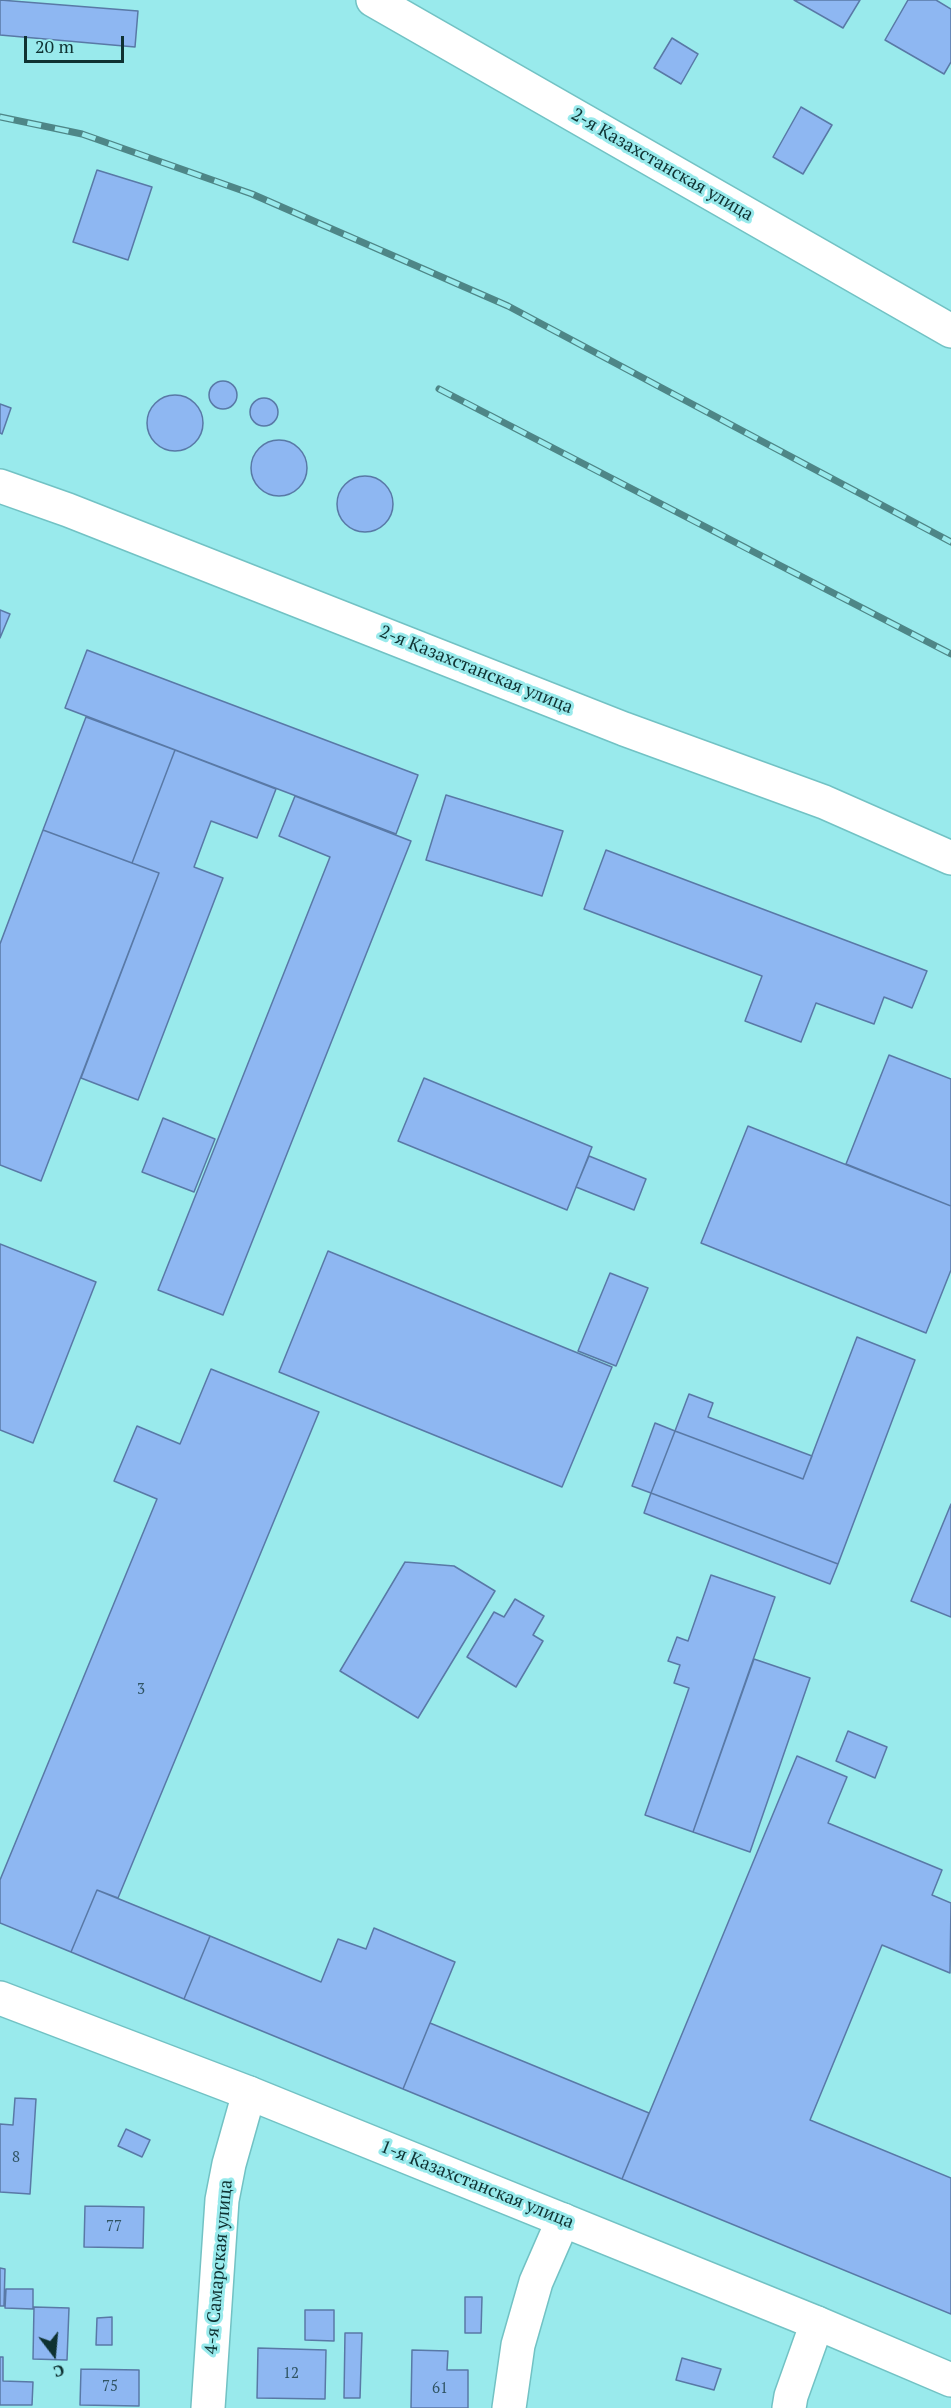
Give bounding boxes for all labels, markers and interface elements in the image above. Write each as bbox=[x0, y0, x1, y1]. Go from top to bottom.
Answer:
scale bar bbox=[27, 24, 128, 62]
text: 20 m bbox=[35, 34, 74, 58]
street label: 2-я Казахстанская улица bbox=[567, 104, 757, 226]
street label: 2-я Казахстанская улица bbox=[376, 621, 576, 719]
house number: 3 bbox=[137, 1681, 145, 1699]
street label: 1-я Казахстанская улица bbox=[377, 2136, 577, 2234]
house number: 8 bbox=[12, 2149, 20, 2167]
street label: 4-я Самарская улица bbox=[201, 2179, 237, 2355]
house number: 77 bbox=[106, 2218, 122, 2236]
north arrow bbox=[24, 2324, 84, 2384]
text: С bbox=[51, 2359, 67, 2383]
house number: 12 bbox=[283, 2365, 299, 2383]
house number: 75 bbox=[102, 2378, 118, 2396]
house number: 61 bbox=[432, 2380, 448, 2398]

